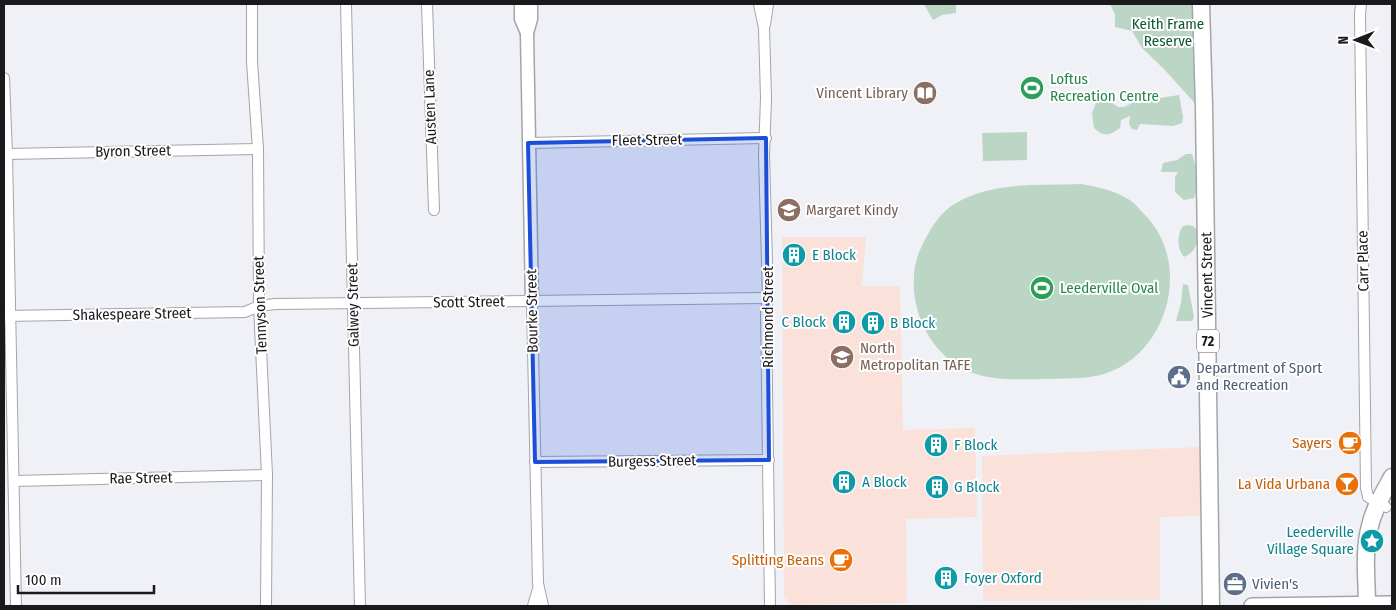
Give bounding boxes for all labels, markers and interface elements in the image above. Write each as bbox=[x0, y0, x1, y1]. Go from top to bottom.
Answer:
park label: Keith Frame Reserve bbox=[1132, 15, 1204, 50]
north arrow bbox=[1331, 15, 1381, 65]
text: N bbox=[1335, 36, 1352, 45]
street label: Austen Lane bbox=[420, 69, 440, 145]
place label: Loftus Recreation Centre bbox=[1050, 70, 1159, 105]
sports icon: Loftus Recreation Centre bbox=[1019, 75, 1045, 101]
library icon: Vincent Library bbox=[912, 80, 938, 106]
place label: Vincent Library bbox=[816, 84, 908, 102]
street label: Fleet Street bbox=[612, 130, 682, 150]
street label: Byron Street bbox=[95, 141, 171, 161]
school or university icon: Margaret Kindy bbox=[776, 197, 802, 223]
place label: Margaret Kindy bbox=[806, 201, 898, 219]
street label: Carr Place bbox=[1353, 230, 1373, 292]
street label: Vincent Street bbox=[1197, 232, 1217, 318]
building icon: E Block bbox=[781, 242, 807, 268]
place label: E Block bbox=[812, 246, 856, 264]
street label: Tennyson Street bbox=[249, 255, 271, 355]
street label: Galwey Street bbox=[343, 263, 363, 347]
street label: Richmond Street bbox=[759, 266, 777, 368]
street label: Bourke Street bbox=[522, 269, 542, 353]
sports icon: Leederville Oval bbox=[1029, 275, 1055, 301]
place label: Leederville Oval bbox=[1060, 279, 1158, 297]
street label: Scott Street bbox=[433, 292, 505, 312]
street label: Shakespeare Street bbox=[73, 304, 192, 324]
building icon: C Block bbox=[831, 309, 857, 335]
building icon: B Block bbox=[860, 310, 886, 336]
place label: C Block bbox=[781, 313, 826, 331]
place label: B Block bbox=[890, 314, 935, 332]
road number: 72 bbox=[1197, 330, 1219, 352]
place label: North Metropolitan TAFE bbox=[860, 339, 971, 374]
school or university icon: North Metropolitan TAFE bbox=[829, 344, 855, 370]
place label: Department of Sport and Recreation bbox=[1196, 359, 1322, 394]
public building icon: Department of Sport and Recreation bbox=[1166, 364, 1192, 390]
cafe icon: Sayers bbox=[1337, 430, 1363, 456]
building icon: F Block bbox=[923, 432, 949, 458]
place label: Sayers bbox=[1292, 434, 1332, 452]
place label: F Block bbox=[954, 436, 998, 454]
street label: Burgess Street bbox=[608, 451, 696, 471]
street label: Rae Street bbox=[109, 468, 173, 488]
building icon: A Block bbox=[831, 469, 857, 495]
bar icon: La Vida Urbana bbox=[1334, 471, 1360, 497]
place label: A Block bbox=[862, 473, 907, 491]
building icon: G Block bbox=[924, 474, 950, 500]
place label: La Vida Urbana bbox=[1238, 475, 1330, 493]
place label: G Block bbox=[954, 478, 1000, 496]
place label: Leederville Village Square bbox=[1267, 523, 1354, 558]
place icon: Leederville Village Square bbox=[1359, 528, 1385, 554]
cafe icon: Splitting Beans bbox=[828, 547, 854, 573]
place label: Splitting Beans bbox=[732, 551, 824, 569]
scale bar bbox=[18, 562, 154, 594]
building icon: Foyer Oxford bbox=[933, 565, 959, 591]
place label: Foyer Oxford bbox=[964, 569, 1042, 587]
text: 100 m bbox=[25, 571, 62, 589]
office icon: Vivien's bbox=[1222, 571, 1248, 597]
place label: Vivien's bbox=[1252, 575, 1298, 593]

